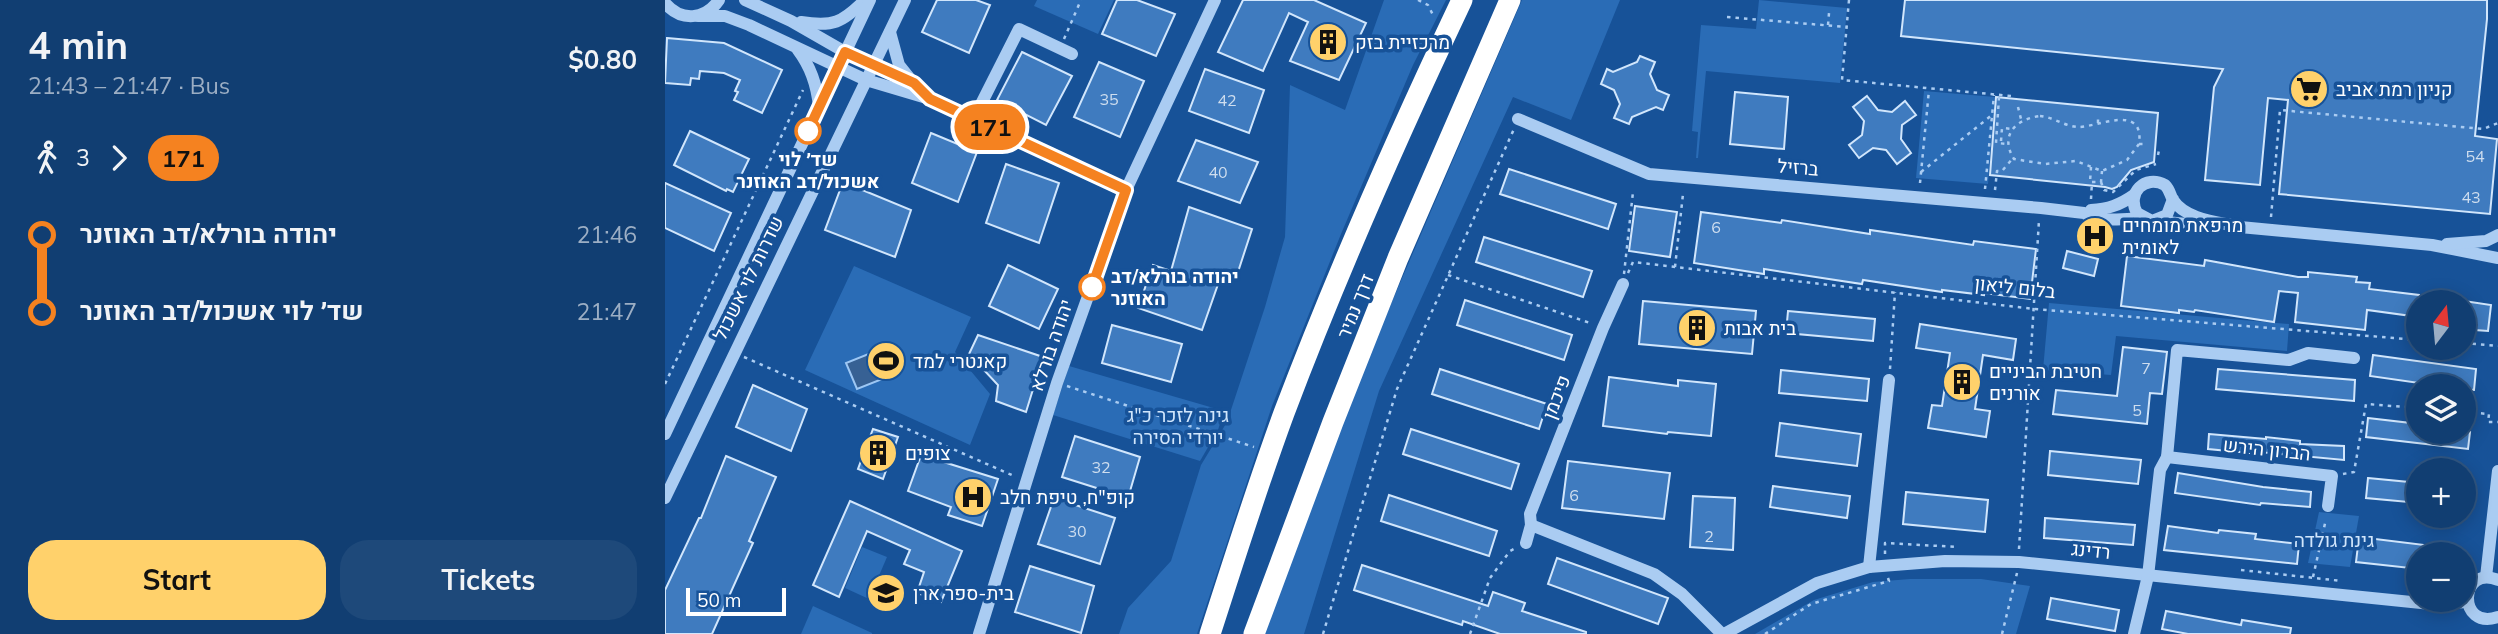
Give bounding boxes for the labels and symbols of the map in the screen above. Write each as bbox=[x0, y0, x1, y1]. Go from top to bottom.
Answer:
building icon: מרכזיית בזק bbox=[1307, 21, 1349, 63]
place label: מרכזיית בזק bbox=[1355, 30, 1450, 54]
supermarket icon: קניון רמת אביב bbox=[2288, 68, 2330, 110]
place label: קניון רמת אביב bbox=[2336, 77, 2453, 101]
house number: 35 bbox=[1099, 89, 1119, 109]
house number: 42 bbox=[1217, 90, 1237, 110]
line badge: 171 bbox=[950, 104, 1030, 150]
marker: שד׳ לוי אשכול/דב האוזנר bbox=[795, 118, 821, 144]
house number: 54 bbox=[2465, 146, 2485, 166]
place label: שד׳ לוי אשכול/דב האוזנר bbox=[737, 147, 879, 193]
street label: ברזיל bbox=[1776, 153, 1820, 181]
house number: 40 bbox=[1208, 162, 1228, 182]
house number: 43 bbox=[2461, 187, 2481, 207]
street label: שדרות לוי אשכול bbox=[707, 212, 789, 344]
place label: מרפאת מומחים לאומית bbox=[2122, 213, 2243, 259]
hospital icon: מרפאת מומחים לאומית bbox=[2074, 215, 2116, 257]
house number: 6 bbox=[1711, 217, 1721, 237]
place label: יהודה בורלא/דב האוזנר bbox=[1111, 264, 1239, 310]
street label: דרך נמיר bbox=[1331, 270, 1379, 342]
street label: בלום ליאון bbox=[1973, 271, 2057, 303]
marker: יהודה בורלא/דב האוזנר bbox=[1079, 274, 1105, 300]
north arrow bbox=[2406, 290, 2476, 360]
street label: יהודה בורלא bbox=[1024, 296, 1078, 394]
building icon: בית אבות bbox=[1676, 307, 1718, 349]
place label: בית אבות bbox=[1724, 316, 1796, 340]
sports icon: קאנטרי למד bbox=[865, 340, 907, 382]
place label: קאנטרי למד bbox=[913, 349, 1007, 373]
house number: 7 bbox=[2141, 358, 2151, 378]
place label: חטיבת הביניים אורנים bbox=[1989, 359, 2102, 405]
building icon: חטיבת הביניים אורנים bbox=[1941, 361, 1983, 403]
street label: פיכמן bbox=[1537, 372, 1575, 422]
house number: 5 bbox=[2132, 400, 2142, 420]
park label: גינה לזכר כ"ג יורדי הסירה bbox=[1127, 403, 1229, 449]
building icon: צופים bbox=[857, 432, 899, 474]
street label: הברון הירש bbox=[2222, 432, 2312, 466]
place label: צופים bbox=[905, 441, 951, 465]
house number: 32 bbox=[1091, 457, 1111, 477]
hospital icon: קופ"ח, טיפת חלב bbox=[952, 476, 994, 518]
place label: קופ"ח, טיפת חלב bbox=[1000, 485, 1135, 509]
house number: 6 bbox=[1569, 485, 1579, 505]
house number: 30 bbox=[1067, 521, 1087, 541]
house number: 2 bbox=[1704, 526, 1714, 546]
park label: גינת גולדה bbox=[2294, 528, 2374, 552]
street label: רדינג bbox=[2070, 536, 2112, 564]
school or university icon: בית-ספר ארן bbox=[865, 572, 907, 614]
place label: בית-ספר ארן bbox=[913, 581, 1014, 605]
scale bar bbox=[686, 585, 786, 617]

